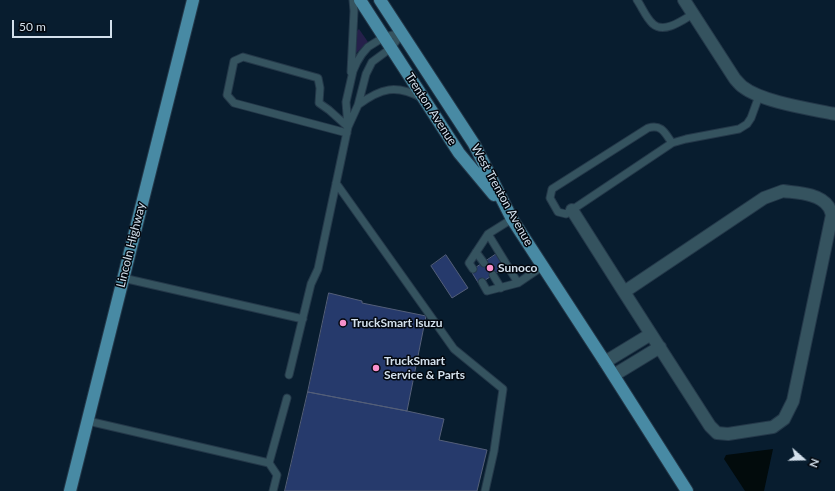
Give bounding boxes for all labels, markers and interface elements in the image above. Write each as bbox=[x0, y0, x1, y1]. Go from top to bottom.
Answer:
scale bar bbox=[14, 12, 114, 38]
text: 50 m bbox=[19, 19, 46, 34]
street label: Trenton Avenue bbox=[402, 70, 460, 148]
street label: West Trenton Avenue bbox=[468, 142, 536, 248]
street label: Lincoln Highway bbox=[113, 201, 149, 289]
place label: Sunoco bbox=[498, 261, 537, 275]
marker: Sunoco bbox=[485, 263, 495, 273]
place label: TruckSmart Isuzu bbox=[351, 316, 443, 330]
marker: TruckSmart Isuzu bbox=[338, 318, 348, 328]
place label: TruckSmart Service & Parts bbox=[384, 354, 465, 382]
marker: TruckSmart Service & Parts bbox=[371, 363, 381, 373]
north arrow bbox=[783, 439, 823, 479]
text: N bbox=[807, 457, 822, 469]

